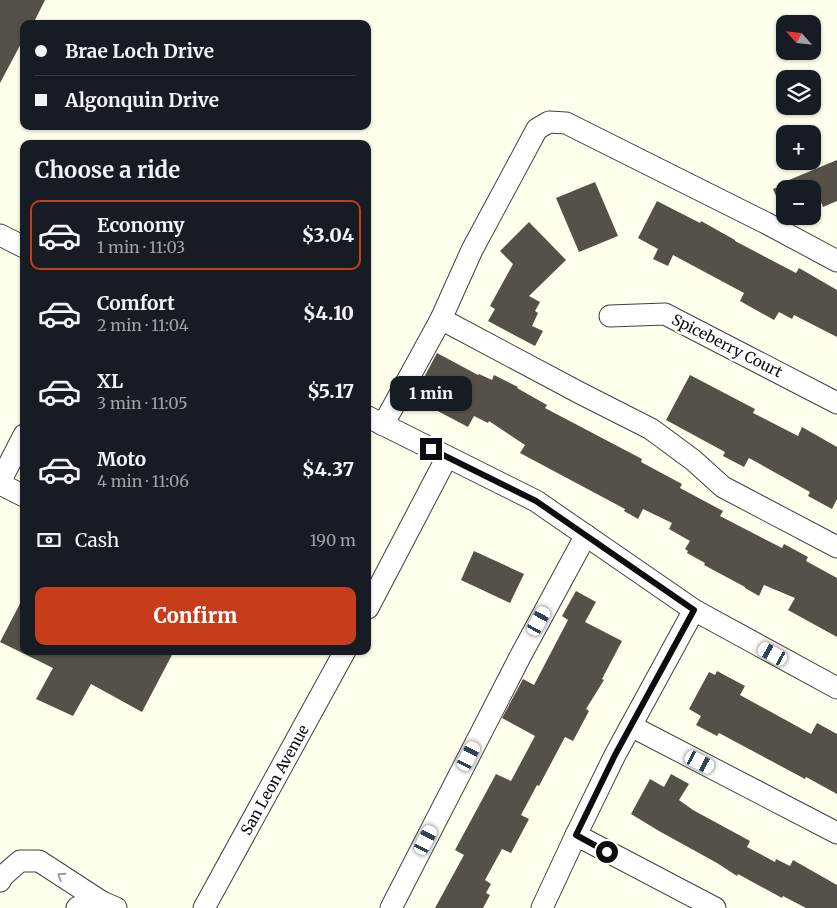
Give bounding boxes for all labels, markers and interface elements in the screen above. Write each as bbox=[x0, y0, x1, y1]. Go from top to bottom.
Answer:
north arrow bbox=[776, 15, 821, 60]
map controls bbox=[776, 15, 821, 225]
text: Brae Loch Drive bbox=[65, 39, 214, 63]
button: layers bbox=[776, 70, 821, 115]
text: Algonquin Drive bbox=[65, 88, 219, 112]
button: + bbox=[776, 125, 821, 170]
text: Choose a ride bbox=[35, 156, 180, 184]
button: − bbox=[776, 180, 821, 225]
icon: car bbox=[37, 213, 82, 258]
text: Economy bbox=[97, 213, 185, 237]
text: $3.04 bbox=[302, 223, 354, 247]
text: 1 min · 11:03 bbox=[97, 237, 185, 257]
icon: car bbox=[37, 291, 82, 336]
text: Comfort bbox=[97, 291, 175, 315]
text: $4.10 bbox=[303, 301, 354, 325]
street label: Spiceberry Court bbox=[669, 310, 786, 382]
text: 2 min · 11:04 bbox=[97, 315, 189, 335]
icon: car bbox=[37, 369, 82, 414]
text: XL bbox=[97, 369, 123, 393]
callout: 1 min bbox=[390, 376, 472, 412]
text: $5.17 bbox=[307, 379, 354, 403]
text: 1 min bbox=[409, 383, 453, 403]
text: 3 min · 11:05 bbox=[97, 393, 188, 413]
route end bbox=[420, 438, 442, 460]
icon: car bbox=[37, 447, 82, 492]
text: Moto bbox=[97, 447, 146, 471]
text: $4.37 bbox=[302, 457, 354, 481]
text: 4 min · 11:06 bbox=[97, 471, 189, 491]
icon: cash bbox=[35, 526, 63, 554]
text: Cash bbox=[75, 528, 119, 552]
text: 190 m bbox=[310, 530, 356, 550]
button: Confirm bbox=[35, 587, 356, 645]
car bbox=[525, 604, 552, 638]
car bbox=[756, 640, 789, 668]
street label: San Leon Avenue bbox=[236, 721, 313, 838]
car bbox=[455, 739, 482, 773]
car bbox=[683, 749, 716, 775]
car bbox=[412, 823, 439, 857]
route start bbox=[596, 841, 618, 863]
one-way arrow bbox=[58, 873, 67, 882]

